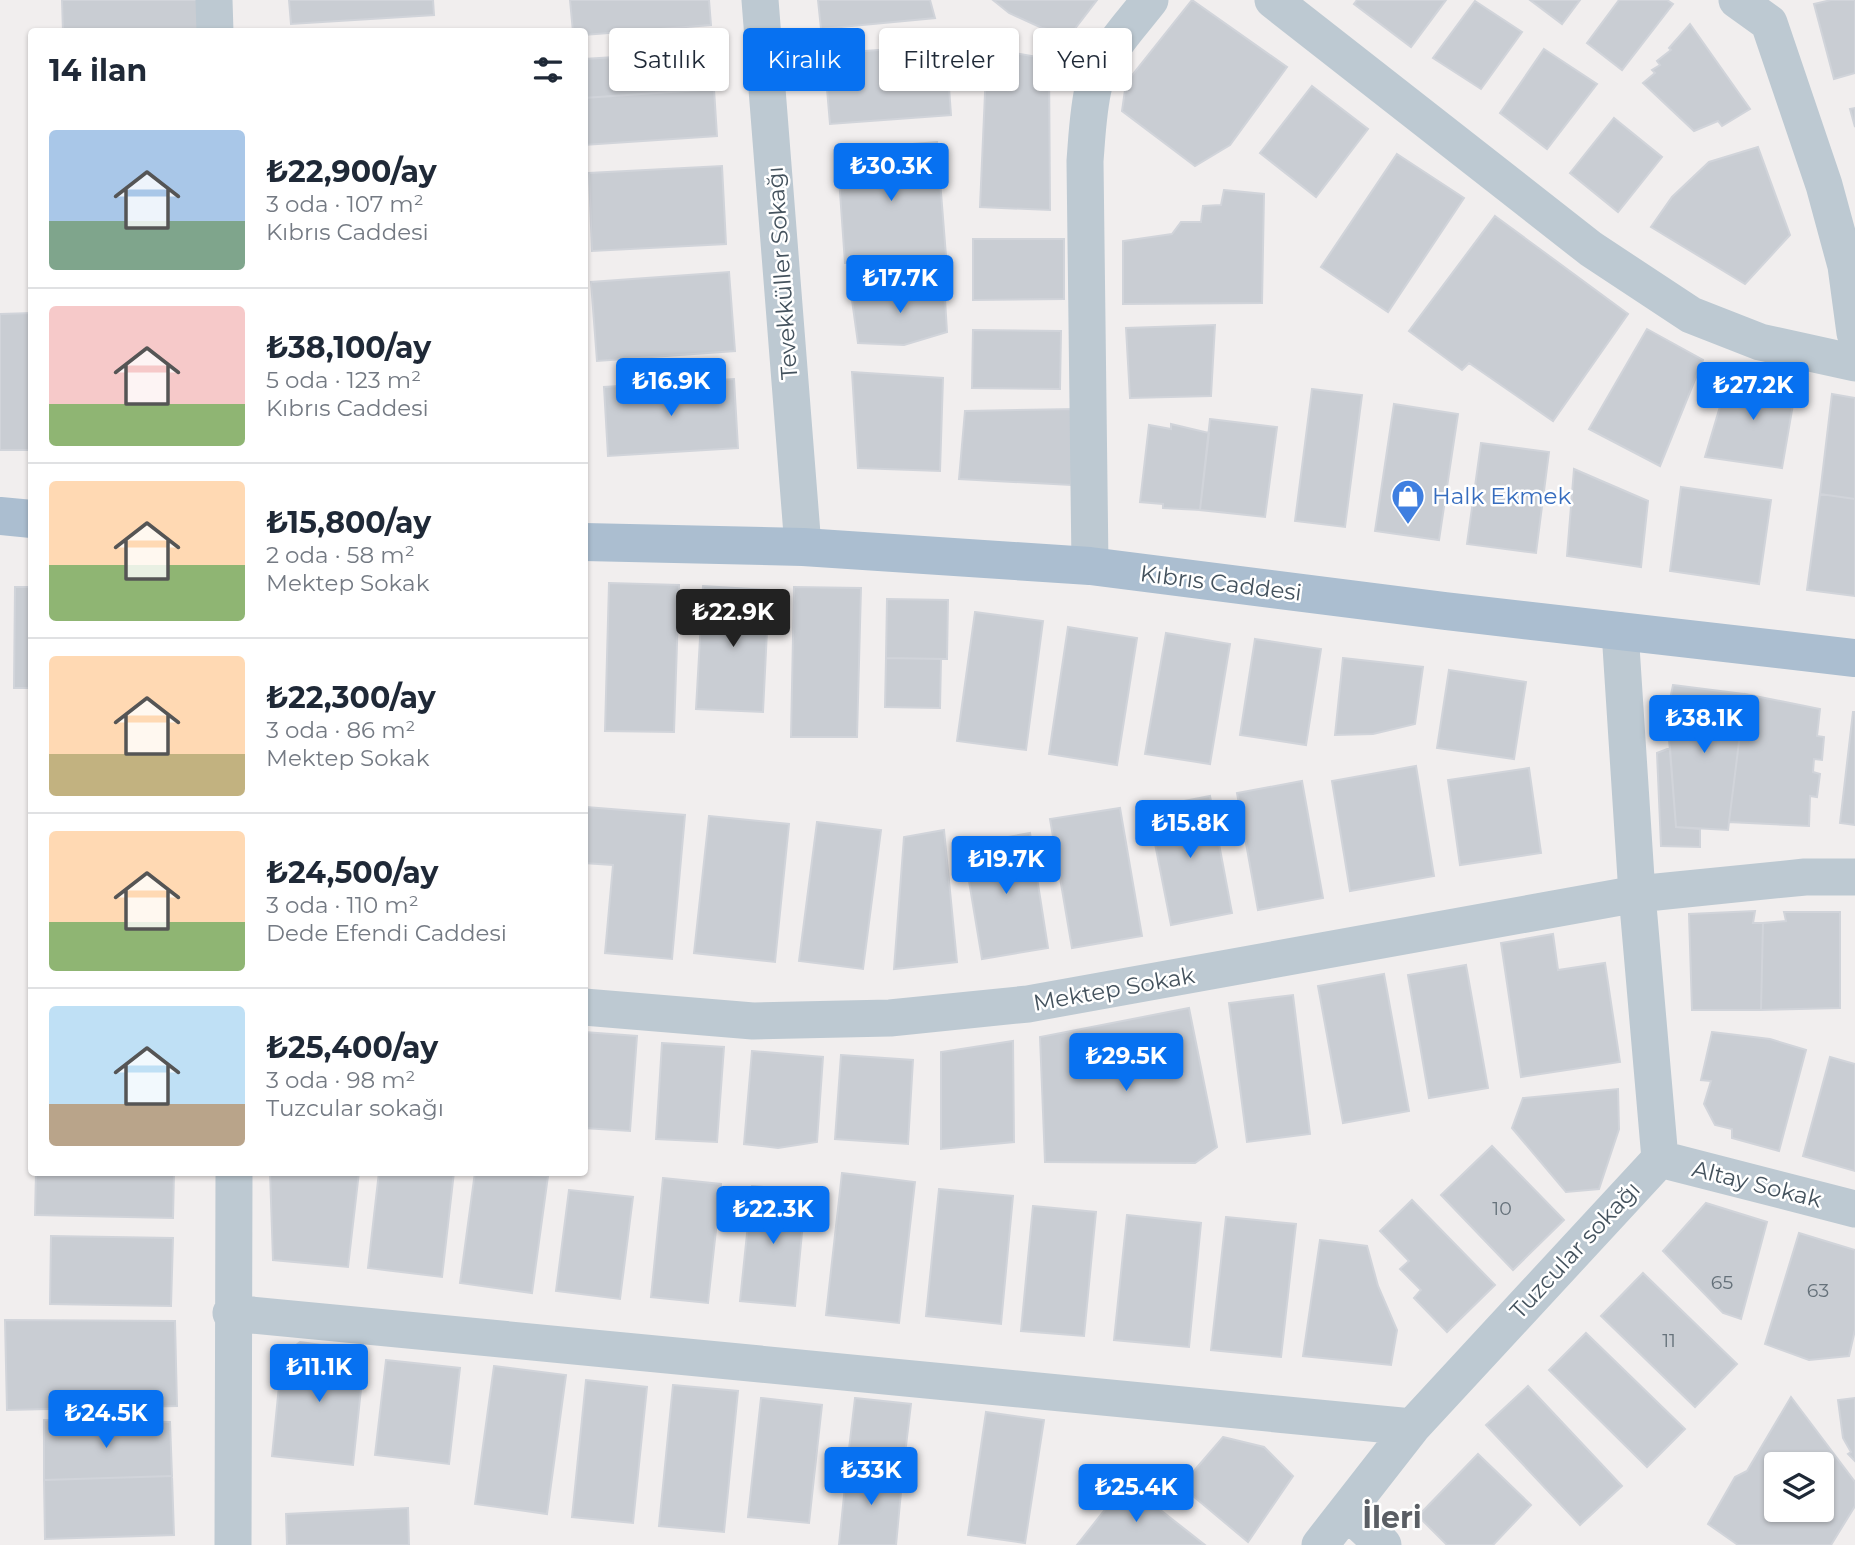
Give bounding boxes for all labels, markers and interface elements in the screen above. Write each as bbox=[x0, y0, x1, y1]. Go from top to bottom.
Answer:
chip: Satılık bbox=[609, 28, 729, 91]
chip: Kiralık bbox=[743, 28, 865, 91]
chip: Filtreler bbox=[879, 28, 1019, 91]
chip: Yeni bbox=[1033, 28, 1132, 91]
icon: filters bbox=[529, 51, 567, 89]
text: 14 ilan bbox=[49, 52, 147, 89]
pin: ₺30.3K bbox=[834, 144, 948, 203]
text: ₺30.3K bbox=[850, 152, 932, 180]
text: ₺22,900/ay bbox=[266, 153, 437, 190]
icon: home bbox=[105, 158, 189, 242]
street label: Tevekküller Sokağı bbox=[761, 166, 803, 380]
text: 3 oda · 107 m² bbox=[266, 190, 424, 218]
text: Kıbrıs Caddesi bbox=[266, 218, 429, 246]
pin: ₺17.7K bbox=[843, 256, 957, 315]
text: ₺17.7K bbox=[862, 264, 938, 292]
text: ₺38,100/ay bbox=[266, 329, 431, 366]
icon: home bbox=[105, 334, 189, 418]
pin: ₺16.9K bbox=[614, 358, 728, 418]
pin: ₺27.2K bbox=[1696, 362, 1810, 422]
text: 5 oda · 123 m² bbox=[266, 366, 421, 394]
text: ₺16.9K bbox=[632, 367, 710, 395]
text: ₺27.2K bbox=[1713, 371, 1793, 399]
text: Kıbrıs Caddesi bbox=[266, 394, 429, 422]
shop icon: Halk Ekmek bbox=[1389, 477, 1427, 526]
place label: Halk Ekmek bbox=[1432, 482, 1571, 510]
text: ₺15,800/ay bbox=[266, 504, 431, 541]
icon: home bbox=[105, 509, 189, 593]
text: 2 oda · 58 m² bbox=[266, 541, 415, 569]
street label: Kıbrıs Caddesi bbox=[1139, 559, 1303, 607]
text: Mektep Sokak bbox=[266, 569, 429, 597]
pin: ₺22.9K bbox=[676, 590, 790, 649]
text: ₺22.9K bbox=[692, 598, 774, 626]
text: ₺22,300/ay bbox=[266, 679, 436, 716]
icon: home bbox=[105, 684, 189, 768]
pin: ₺38.1K bbox=[1647, 696, 1761, 755]
text: ₺38.1K bbox=[1665, 704, 1743, 732]
text: 3 oda · 86 m² bbox=[266, 716, 415, 744]
text: Mektep Sokak bbox=[266, 744, 429, 772]
pin: ₺15.8K bbox=[1133, 800, 1247, 860]
text: ₺15.8K bbox=[1151, 809, 1229, 837]
pin: ₺19.7K bbox=[949, 836, 1063, 896]
text: ₺19.7K bbox=[968, 845, 1044, 873]
text: ₺24,500/ay bbox=[266, 854, 439, 891]
icon: home bbox=[105, 859, 189, 943]
text: 3 oda · 110 m² bbox=[266, 891, 419, 919]
text: Dede Efendi Caddesi bbox=[266, 919, 507, 947]
street label: Mektep Sokak bbox=[1031, 961, 1197, 1017]
text: ₺25,400/ay bbox=[266, 1029, 438, 1066]
icon: home bbox=[105, 1034, 189, 1118]
pin: ₺29.5K bbox=[1069, 1034, 1183, 1093]
text: ₺29.5K bbox=[1085, 1042, 1167, 1070]
text: 3 oda · 98 m² bbox=[266, 1066, 415, 1094]
text: Tuzcular sokağı bbox=[266, 1094, 444, 1122]
street label: Altay Sokak bbox=[1689, 1154, 1825, 1214]
street label: Tuzcular sokağı bbox=[1504, 1175, 1646, 1325]
pin: ₺22.3K bbox=[716, 1186, 830, 1246]
text: ₺22.3K bbox=[732, 1195, 814, 1223]
house number: 10 bbox=[1492, 1197, 1512, 1220]
house number: 65 bbox=[1711, 1271, 1733, 1294]
house number: 63 bbox=[1807, 1279, 1829, 1302]
house number: 11 bbox=[1662, 1329, 1676, 1352]
pin: ₺11.1K bbox=[262, 1344, 376, 1404]
text: ₺11.1K bbox=[286, 1353, 352, 1381]
pin: ₺24.5K bbox=[49, 1390, 163, 1450]
text: ₺24.5K bbox=[64, 1399, 148, 1427]
pin: ₺33K bbox=[830, 1448, 912, 1507]
map controls bbox=[1764, 1452, 1834, 1522]
button: layers bbox=[1764, 1452, 1834, 1522]
text: ₺33K bbox=[841, 1456, 901, 1484]
pin: ₺25.4K bbox=[1079, 1464, 1193, 1524]
text: ₺25.4K bbox=[1095, 1473, 1177, 1501]
district label: İleri bbox=[1362, 1499, 1422, 1536]

